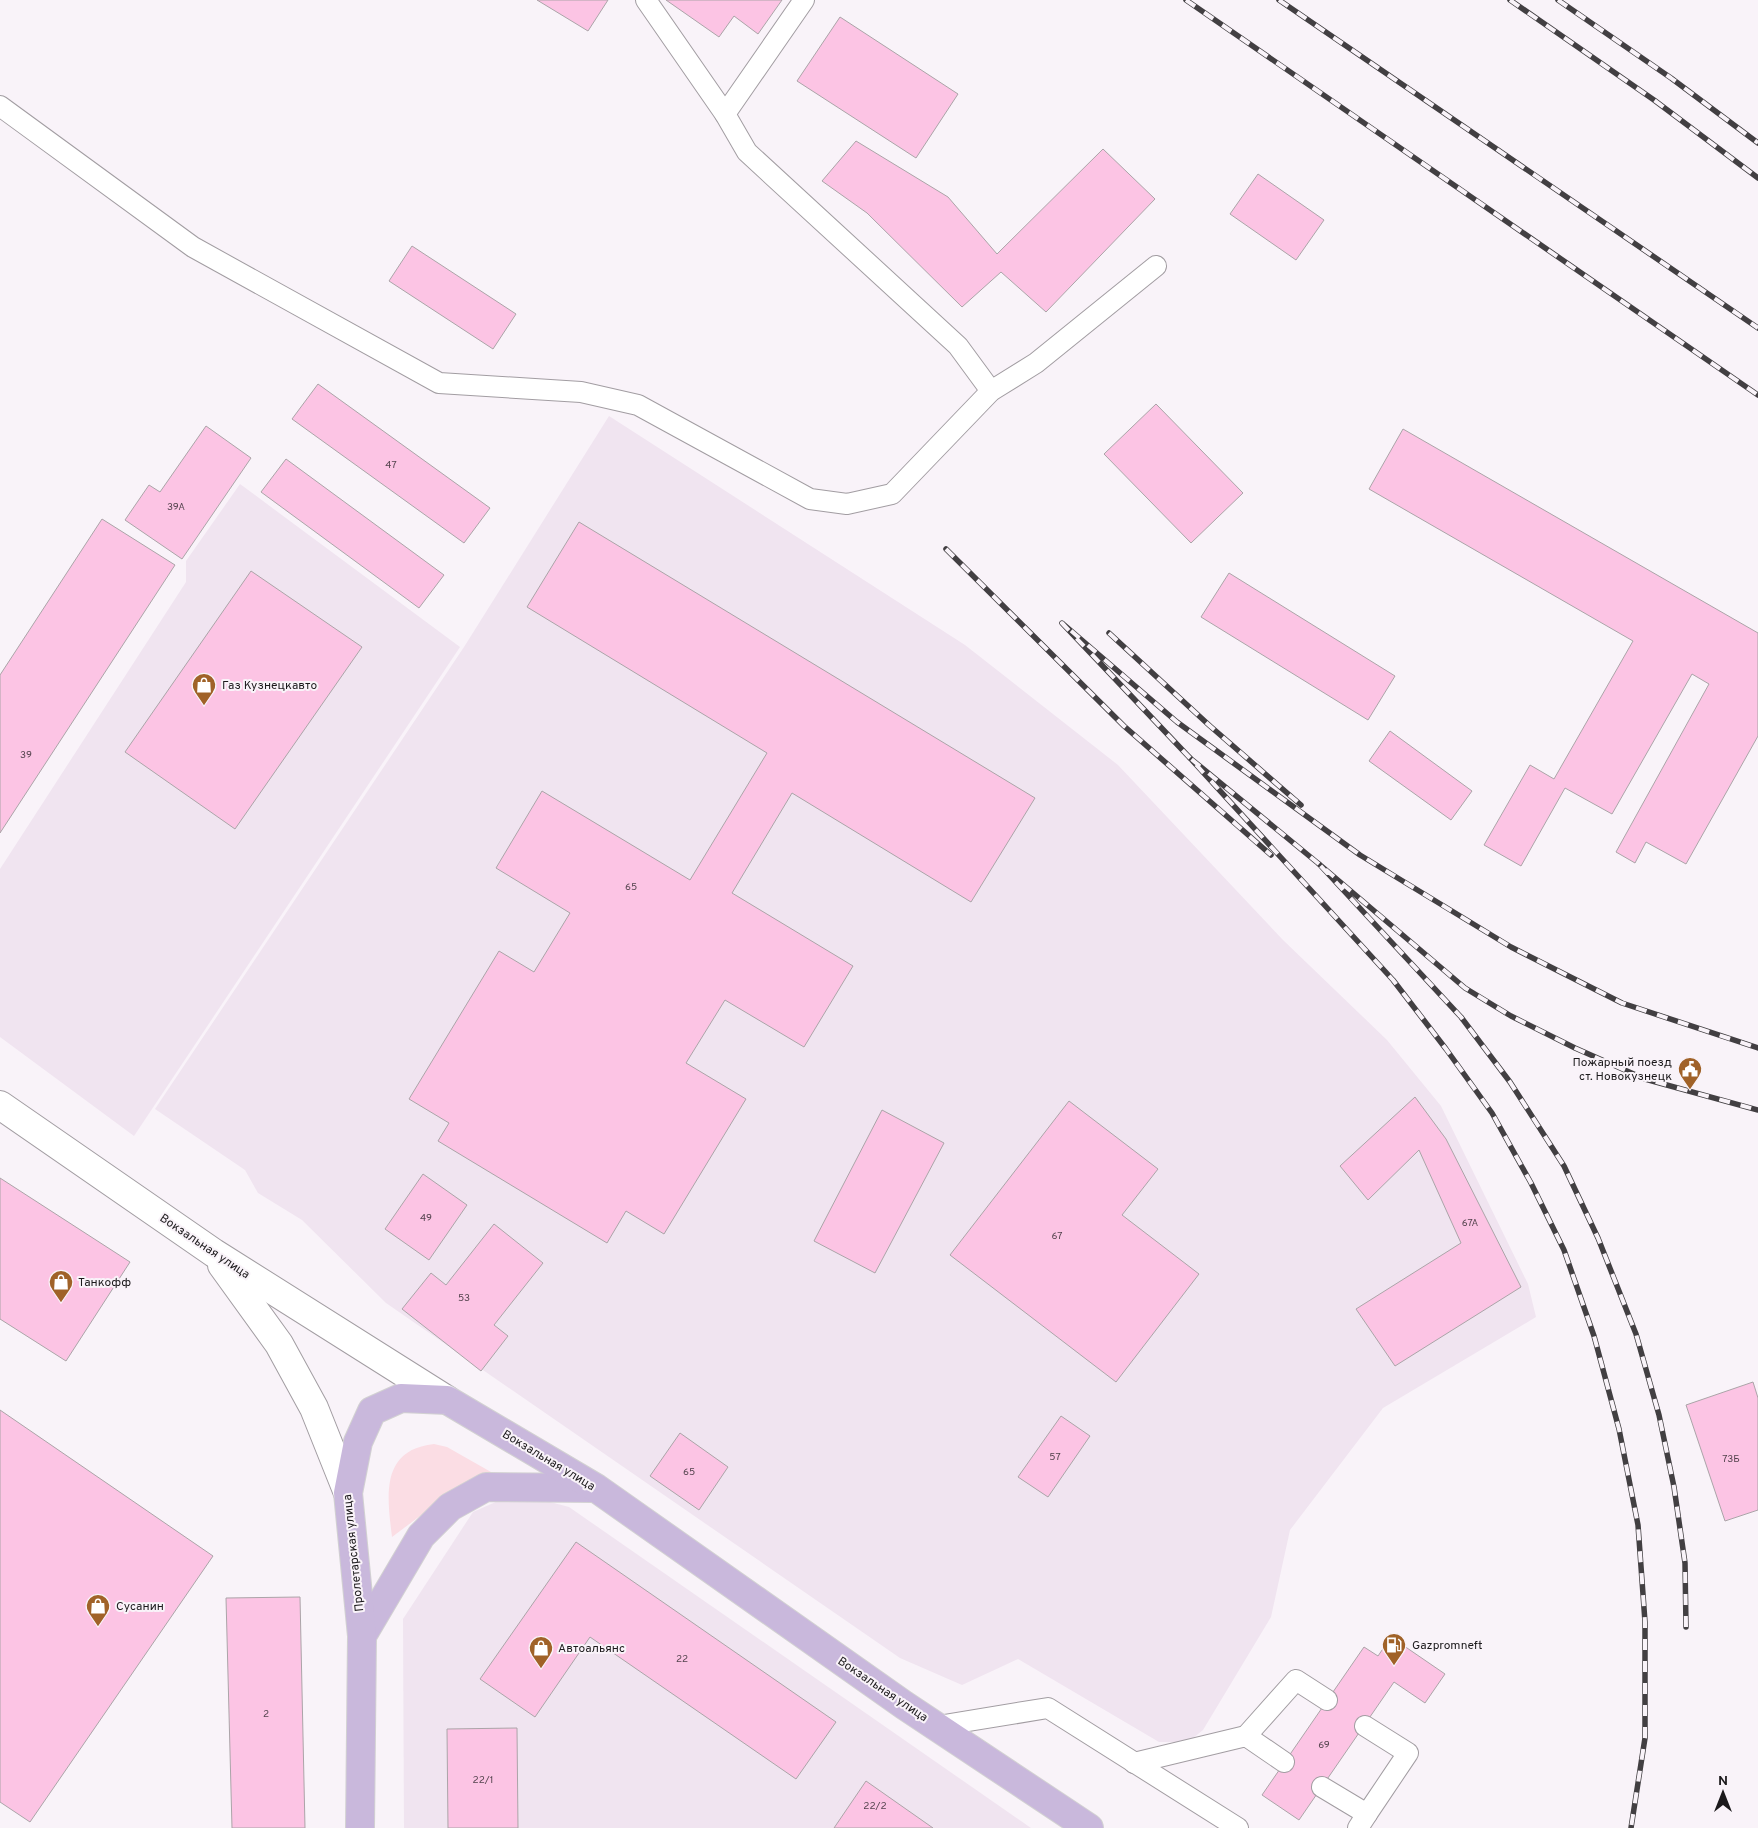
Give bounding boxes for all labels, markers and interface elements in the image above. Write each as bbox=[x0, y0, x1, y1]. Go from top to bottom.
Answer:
house number: 47 bbox=[385, 459, 397, 472]
house number: 39А bbox=[167, 501, 185, 514]
shop icon: Газ Кузнецкавто bbox=[191, 672, 217, 706]
place label: Газ Кузнецкавто bbox=[222, 678, 318, 694]
house number: 39 bbox=[20, 749, 32, 762]
house number: 65 bbox=[625, 881, 637, 894]
place label: Пожарный поезд ст. Новокузнецк bbox=[1572, 1055, 1672, 1085]
public building icon: Пожарный поезд ст. Новокузнецк bbox=[1677, 1056, 1703, 1090]
street label: Вокзальная улица bbox=[156, 1211, 253, 1283]
house number: 49 bbox=[420, 1212, 432, 1225]
house number: 67А bbox=[1462, 1217, 1479, 1230]
house number: 67 bbox=[1052, 1230, 1063, 1243]
shop icon: Танкофф bbox=[48, 1269, 74, 1303]
place label: Танкофф bbox=[78, 1275, 131, 1291]
house number: 53 bbox=[458, 1292, 470, 1305]
street label: Вокзальная улица bbox=[499, 1427, 598, 1495]
house number: 57 bbox=[1049, 1451, 1061, 1464]
house number: 73Б bbox=[1722, 1453, 1740, 1466]
house number: 65 bbox=[683, 1466, 695, 1479]
street label: Пролетарская улица bbox=[340, 1493, 368, 1612]
shop icon: Сусанин bbox=[85, 1593, 111, 1627]
place label: Сусанин bbox=[116, 1599, 164, 1615]
fuel station icon: Gazpromneft bbox=[1381, 1632, 1407, 1666]
shop icon: Автоальянс bbox=[528, 1635, 554, 1669]
place label: Gazpromneft bbox=[1412, 1638, 1482, 1654]
place label: Автоальянс bbox=[558, 1641, 625, 1657]
house number: 22 bbox=[676, 1653, 688, 1666]
street label: Вокзальная улица bbox=[834, 1654, 931, 1726]
house number: 2 bbox=[263, 1708, 269, 1721]
house number: 69 bbox=[1318, 1739, 1330, 1752]
north arrow bbox=[1698, 1768, 1748, 1818]
text: N bbox=[1718, 1773, 1728, 1790]
house number: 22/1 bbox=[473, 1774, 493, 1787]
house number: 22/2 bbox=[863, 1800, 887, 1813]

